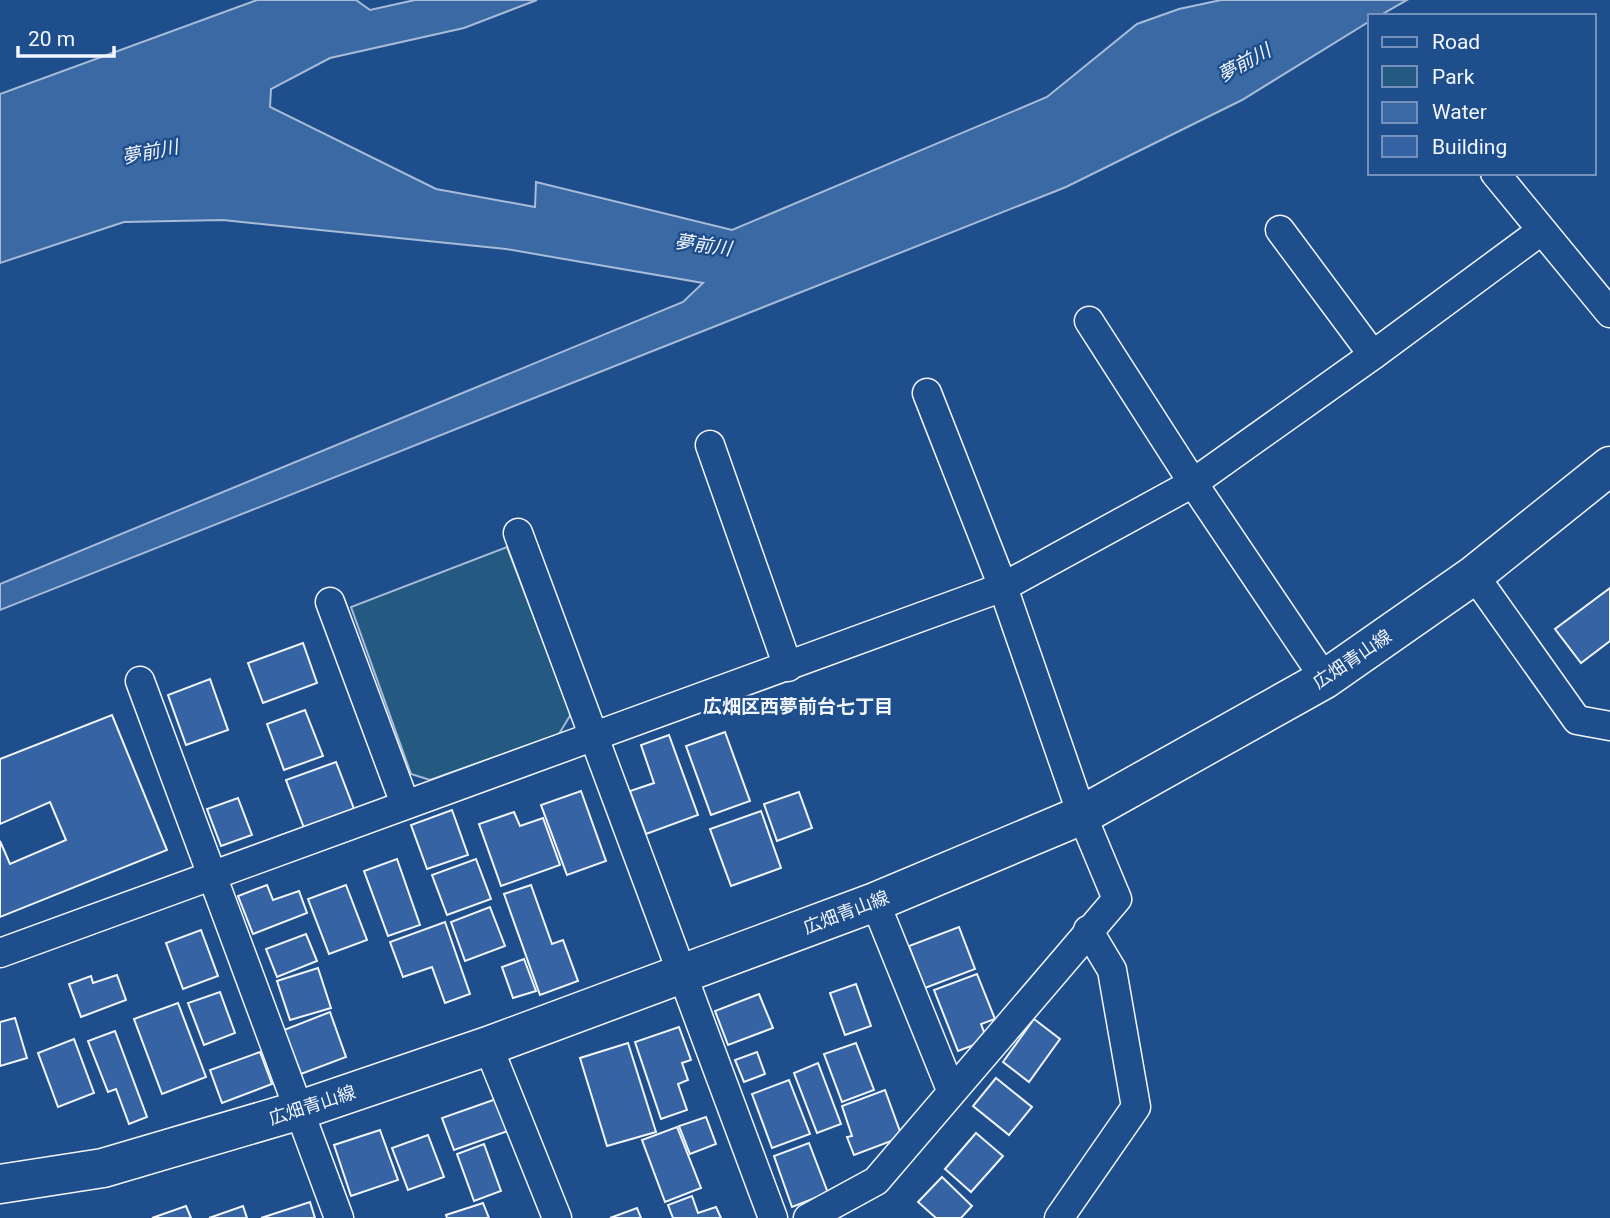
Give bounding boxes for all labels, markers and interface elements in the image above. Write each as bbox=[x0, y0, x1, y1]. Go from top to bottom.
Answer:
scale bar bbox=[18, 14, 114, 58]
legend bbox=[1368, 14, 1596, 175]
text: 20 m bbox=[28, 27, 75, 51]
text: Road bbox=[1432, 30, 1480, 54]
water label: 夢前川 bbox=[1213, 38, 1276, 87]
text: Park bbox=[1432, 65, 1475, 89]
text: Water bbox=[1432, 100, 1487, 124]
water label: 夢前川 bbox=[120, 135, 182, 169]
text: Building bbox=[1432, 135, 1507, 159]
water label: 夢前川 bbox=[673, 230, 735, 261]
street label: 広畑青山線 bbox=[1309, 625, 1395, 693]
district label: 広畑区西夢前台七丁目 bbox=[703, 695, 893, 718]
street label: 広畑青山線 bbox=[800, 886, 892, 938]
street label: 広畑青山線 bbox=[266, 1081, 358, 1129]

